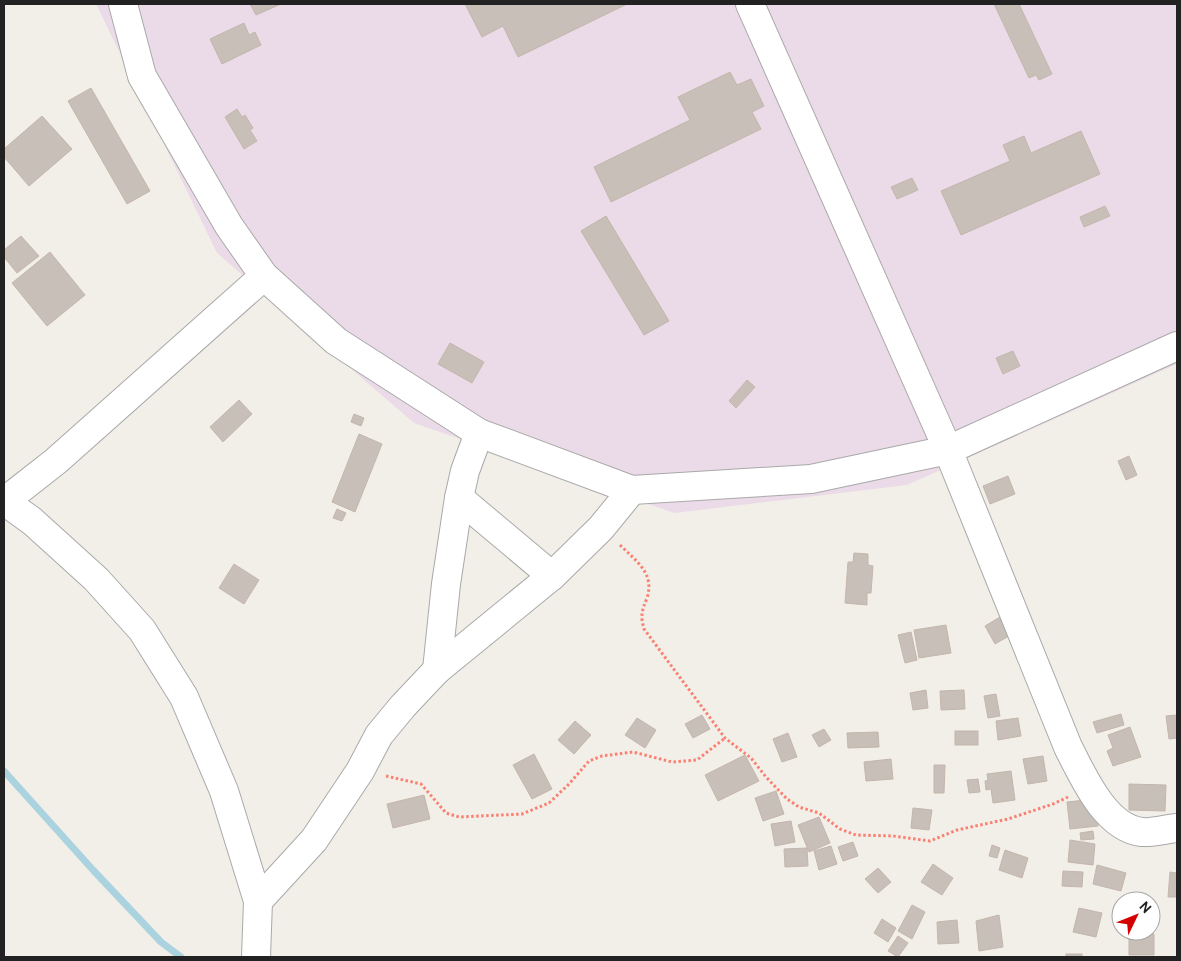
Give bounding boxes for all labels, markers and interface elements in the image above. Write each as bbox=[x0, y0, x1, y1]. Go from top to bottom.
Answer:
north arrow bbox=[1111, 891, 1161, 941]
text: N bbox=[1136, 897, 1155, 917]

